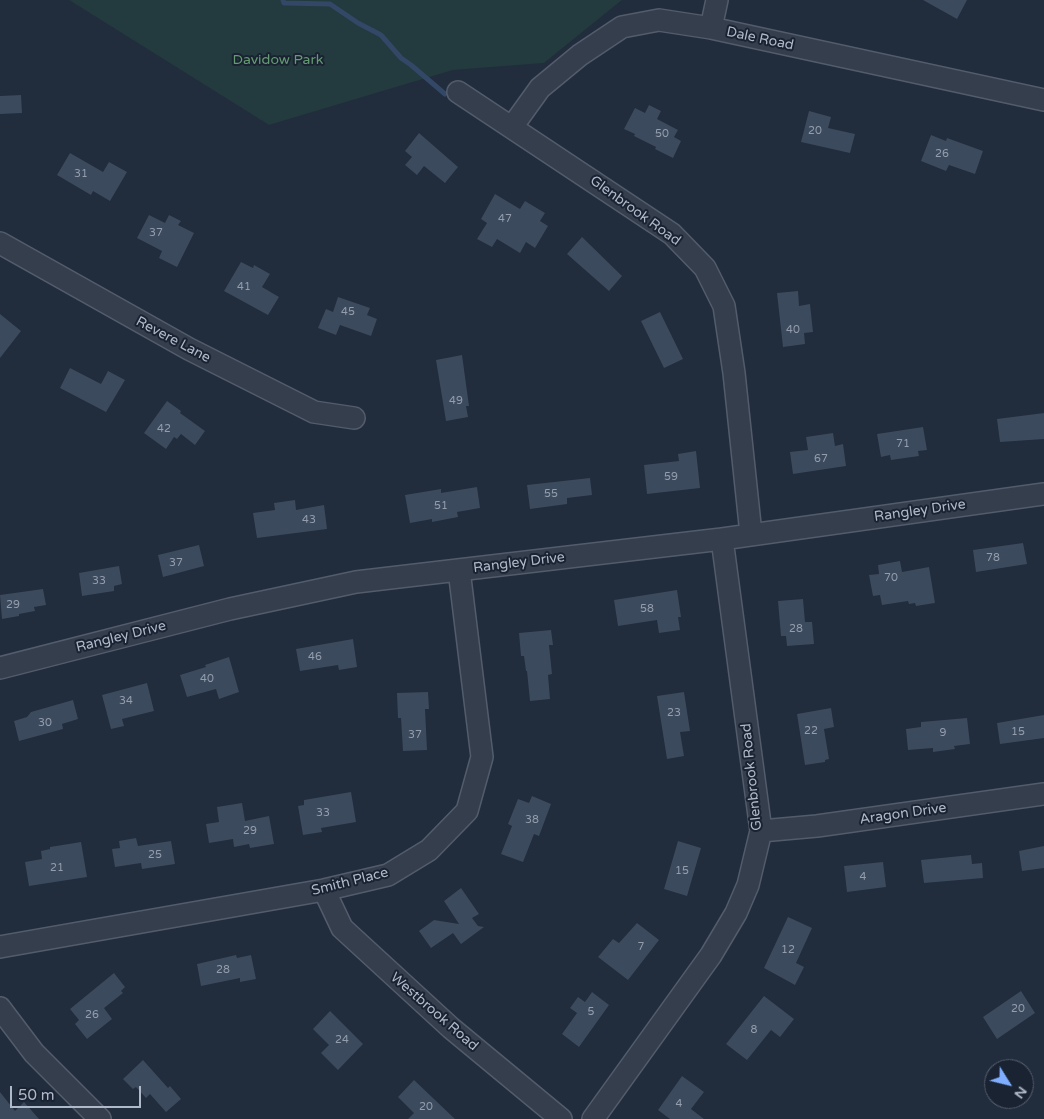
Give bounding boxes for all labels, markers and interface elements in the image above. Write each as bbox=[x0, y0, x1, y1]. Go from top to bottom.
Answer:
street label: Dale Road bbox=[725, 24, 795, 54]
park label: Davidow Park bbox=[233, 52, 323, 68]
house number: 20 bbox=[808, 124, 822, 138]
house number: 50 bbox=[655, 127, 669, 141]
house number: 26 bbox=[935, 147, 949, 161]
house number: 31 bbox=[74, 167, 88, 181]
street label: Glenbrook Road bbox=[586, 172, 684, 250]
house number: 47 bbox=[498, 212, 512, 226]
house number: 37 bbox=[149, 226, 163, 240]
house number: 41 bbox=[237, 280, 251, 294]
house number: 45 bbox=[341, 305, 355, 319]
street label: Revere Lane bbox=[133, 313, 213, 367]
house number: 40 bbox=[786, 323, 800, 337]
house number: 49 bbox=[449, 394, 463, 408]
house number: 42 bbox=[157, 422, 171, 436]
house number: 71 bbox=[896, 437, 910, 451]
house number: 67 bbox=[814, 452, 828, 466]
house number: 59 bbox=[664, 470, 678, 484]
house number: 55 bbox=[544, 487, 558, 501]
street label: Rangley Drive bbox=[873, 496, 967, 526]
house number: 51 bbox=[434, 499, 448, 513]
house number: 43 bbox=[302, 513, 316, 527]
street label: Rangley Drive bbox=[472, 549, 566, 577]
house number: 78 bbox=[986, 551, 1000, 565]
house number: 37 bbox=[169, 556, 183, 570]
house number: 70 bbox=[884, 571, 898, 585]
house number: 33 bbox=[92, 574, 106, 588]
house number: 29 bbox=[6, 598, 20, 612]
house number: 58 bbox=[640, 602, 654, 616]
street label: Rangley Drive bbox=[74, 618, 168, 656]
house number: 28 bbox=[789, 622, 803, 636]
house number: 46 bbox=[308, 650, 322, 664]
house number: 40 bbox=[200, 672, 214, 686]
house number: 34 bbox=[119, 694, 133, 708]
house number: 23 bbox=[667, 706, 681, 720]
house number: 30 bbox=[38, 716, 52, 730]
street label: Glenbrook Road bbox=[738, 722, 766, 832]
house number: 22 bbox=[804, 724, 818, 738]
house number: 15 bbox=[1011, 725, 1025, 739]
house number: 9 bbox=[940, 726, 946, 740]
house number: 37 bbox=[408, 728, 422, 742]
street label: Aragon Drive bbox=[858, 800, 948, 828]
house number: 33 bbox=[316, 806, 330, 820]
house number: 38 bbox=[525, 813, 539, 827]
house number: 29 bbox=[243, 824, 257, 838]
house number: 25 bbox=[148, 848, 162, 862]
house number: 21 bbox=[50, 861, 64, 875]
street label: Smith Place bbox=[310, 864, 390, 900]
house number: 15 bbox=[675, 864, 689, 878]
house number: 4 bbox=[860, 870, 866, 884]
house number: 7 bbox=[638, 940, 644, 954]
house number: 12 bbox=[781, 943, 795, 957]
house number: 28 bbox=[216, 963, 230, 977]
street label: Westbrook Road bbox=[387, 969, 481, 1055]
house number: 20 bbox=[1011, 1002, 1025, 1016]
house number: 5 bbox=[588, 1005, 594, 1019]
house number: 26 bbox=[85, 1008, 99, 1022]
house number: 8 bbox=[751, 1023, 757, 1037]
house number: 24 bbox=[335, 1033, 349, 1047]
north arrow bbox=[984, 1059, 1034, 1109]
scale bar bbox=[12, 1076, 144, 1108]
text: N bbox=[1011, 1083, 1031, 1102]
text: 50 m bbox=[18, 1086, 55, 1104]
house number: 4 bbox=[676, 1097, 682, 1111]
house number: 20 bbox=[419, 1100, 433, 1114]

